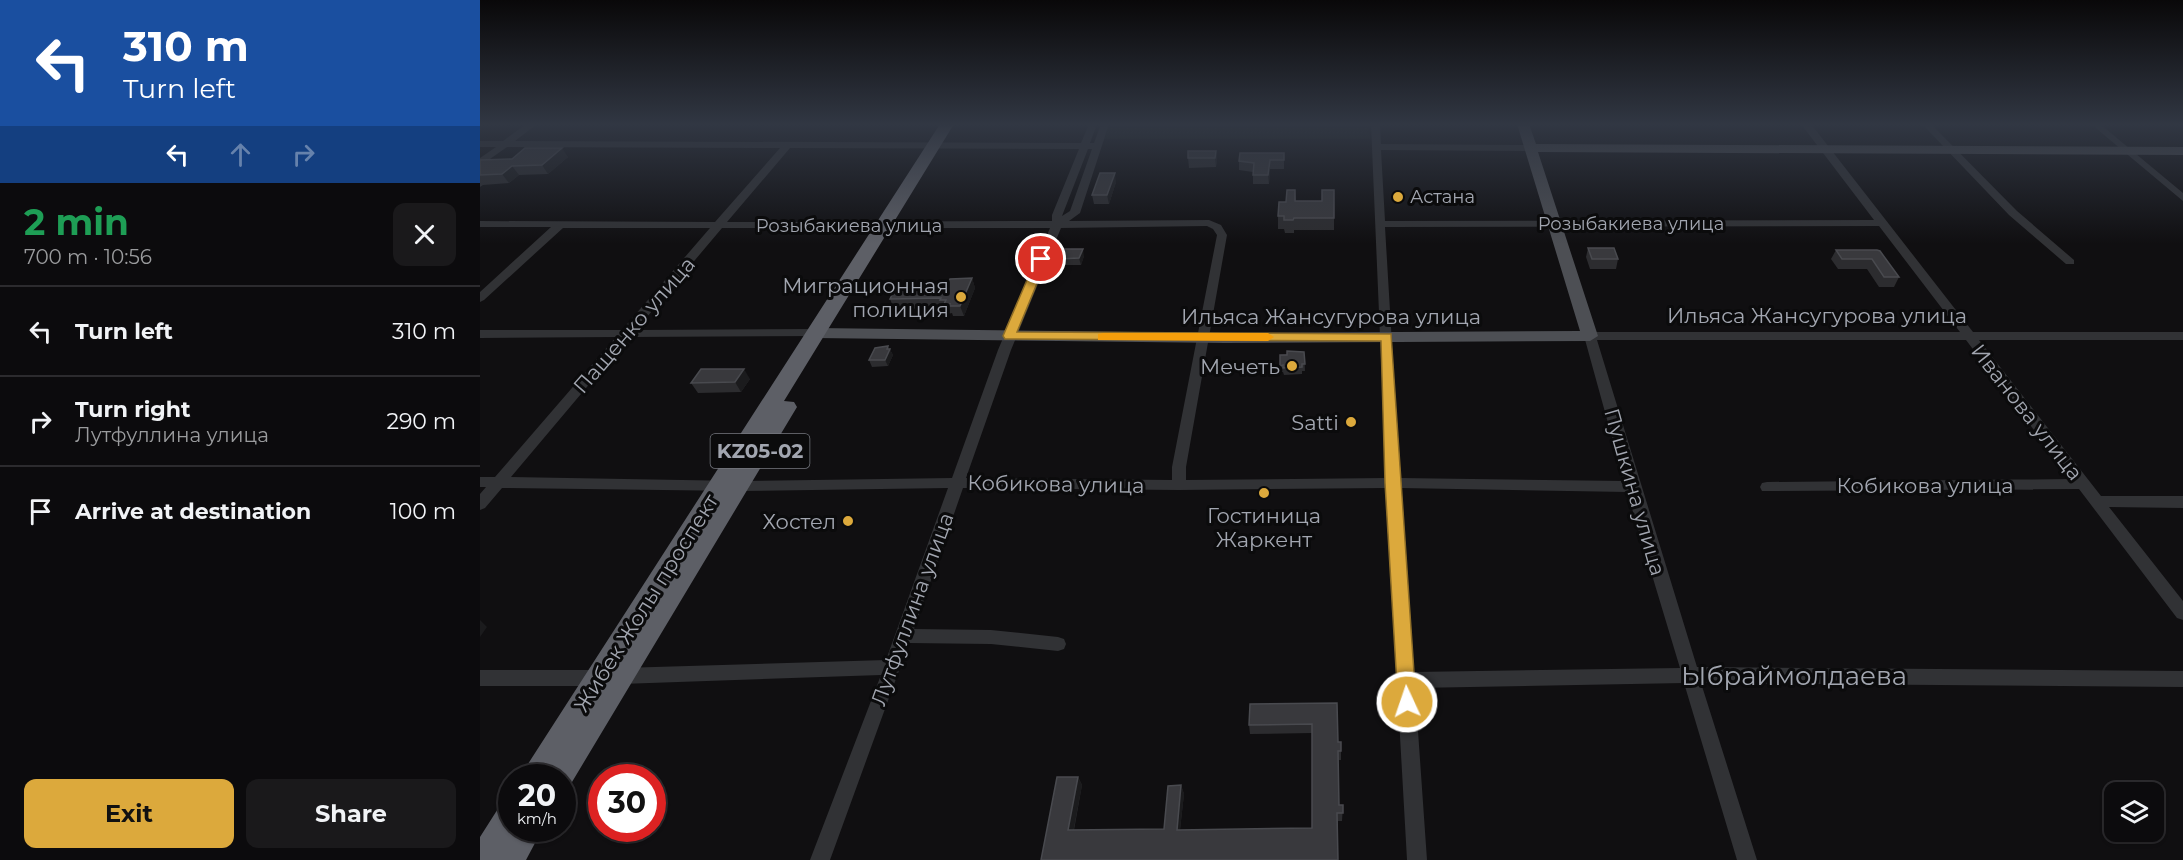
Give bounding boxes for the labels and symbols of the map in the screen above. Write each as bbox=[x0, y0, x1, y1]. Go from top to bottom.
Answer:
place label: Астана bbox=[1410, 186, 1475, 208]
marker: Астана bbox=[1391, 190, 1405, 204]
street label: Розыбакиева улица bbox=[1538, 213, 1724, 235]
street label: Розыбакиева улица bbox=[756, 215, 942, 237]
pin bbox=[1015, 233, 1066, 284]
street label: Пащенко улица bbox=[568, 252, 700, 398]
place label: Миграционная полиция bbox=[782, 273, 949, 322]
marker: Миграционная полиция bbox=[954, 290, 968, 304]
street label: Ильяса Жансугурова улица bbox=[1667, 303, 1967, 328]
street label: Ильяса Жансугурова улица bbox=[1181, 304, 1481, 329]
street label: Иванова улица bbox=[1966, 339, 2088, 485]
place label: Мечеть bbox=[1200, 354, 1280, 379]
marker: Мечеть bbox=[1285, 359, 1299, 373]
street label: Пушкина улица bbox=[1599, 406, 1671, 578]
place label: Satti bbox=[1291, 410, 1339, 435]
marker: Satti bbox=[1344, 415, 1358, 429]
road number: KZ05-02 bbox=[710, 434, 810, 468]
street label: Кобикова улица bbox=[967, 470, 1145, 498]
street label: Кобикова улица bbox=[1836, 473, 2014, 498]
marker: Гостиница Жаркент bbox=[1257, 486, 1271, 500]
street label: Жибек Жолы проспект bbox=[569, 490, 723, 716]
place label: Гостиница Жаркент bbox=[1207, 503, 1321, 552]
place label: Хостел bbox=[763, 509, 836, 534]
street label: Лутфуллина улица bbox=[865, 509, 959, 709]
marker: Хостел bbox=[841, 514, 855, 528]
street label: Ыбраймолдаева bbox=[1681, 660, 1907, 692]
position arrow bbox=[1375, 670, 1439, 734]
speed limit sign: 30 bbox=[588, 764, 666, 842]

